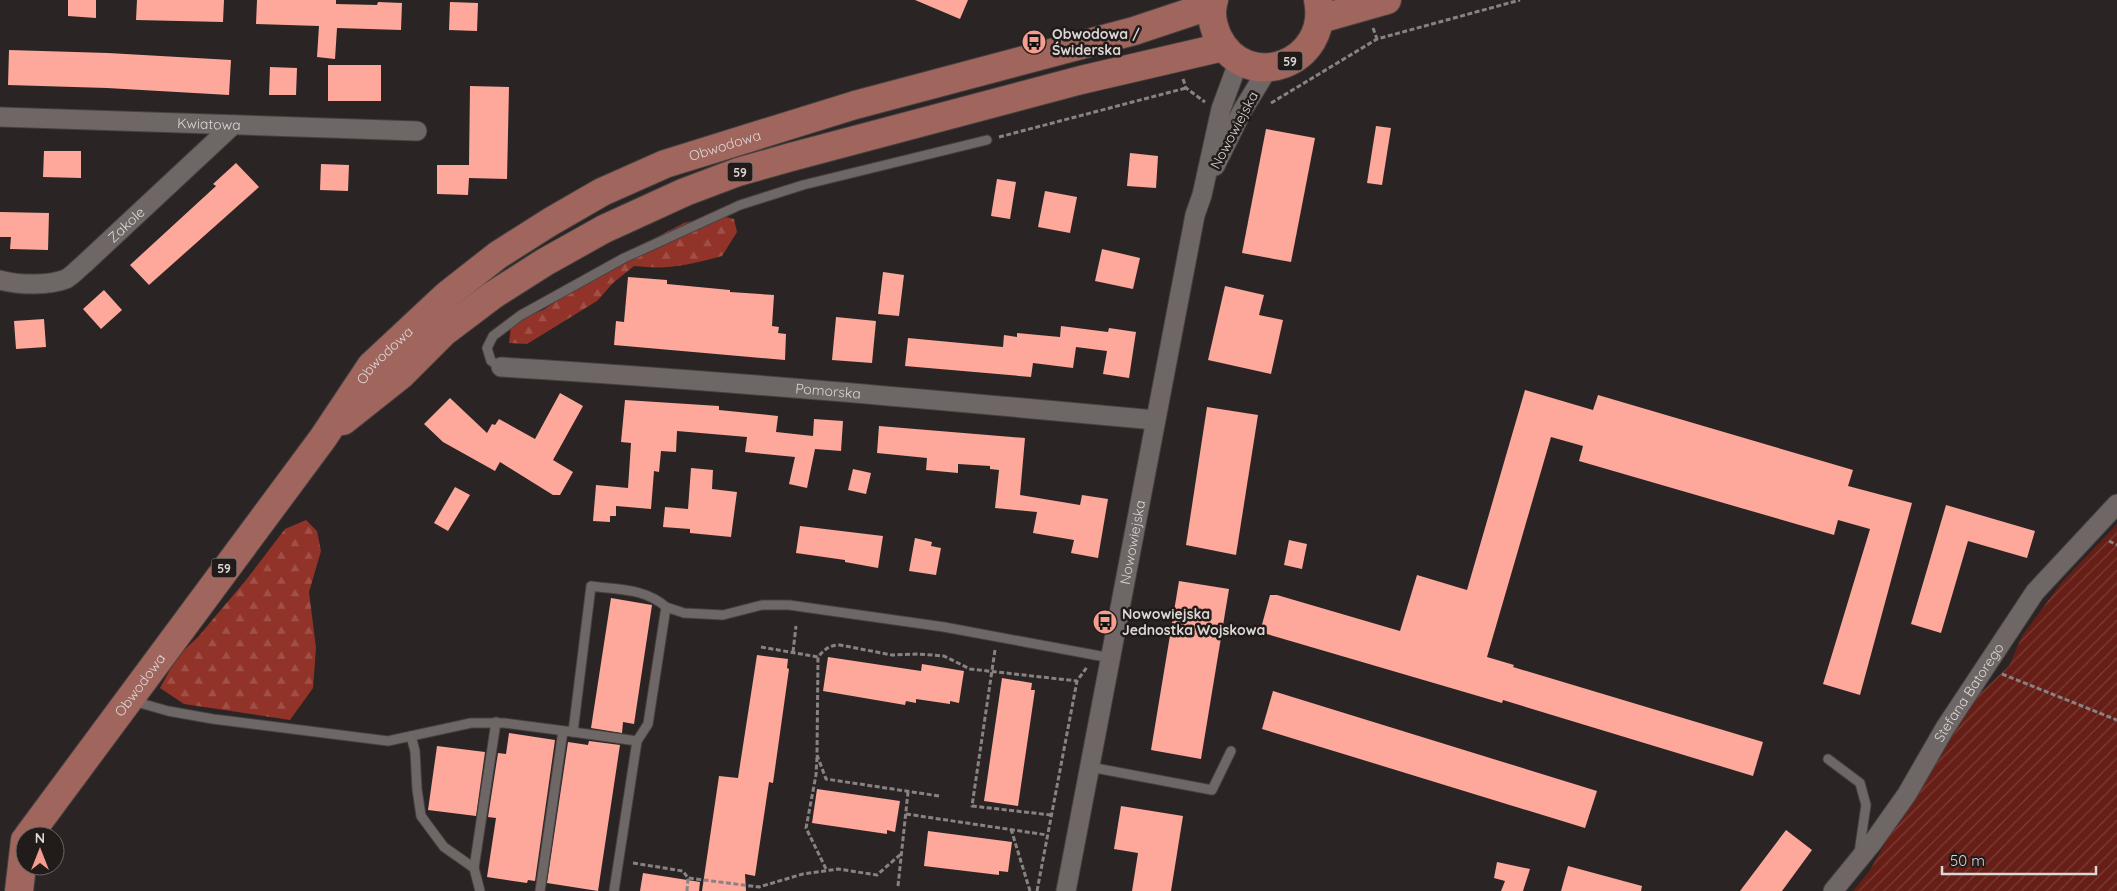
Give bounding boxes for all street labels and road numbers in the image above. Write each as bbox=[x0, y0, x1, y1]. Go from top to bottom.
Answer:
road number: 59 bbox=[1278, 51, 1302, 70]
street label: Nowowiejska bbox=[1206, 88, 1262, 172]
street label: Kwiatowa bbox=[177, 114, 241, 134]
street label: Obwodowa bbox=[687, 126, 763, 165]
road number: 59 bbox=[728, 162, 752, 182]
street label: Zakole bbox=[104, 203, 149, 246]
street label: Obwodowa bbox=[352, 322, 417, 388]
street label: Pomorska bbox=[795, 379, 862, 403]
street label: Nowowiejska bbox=[1116, 499, 1149, 586]
road number: 59 bbox=[212, 558, 236, 578]
street label: Stefana Batorego bbox=[1930, 639, 2008, 745]
street label: Obwodowa bbox=[111, 650, 169, 720]

